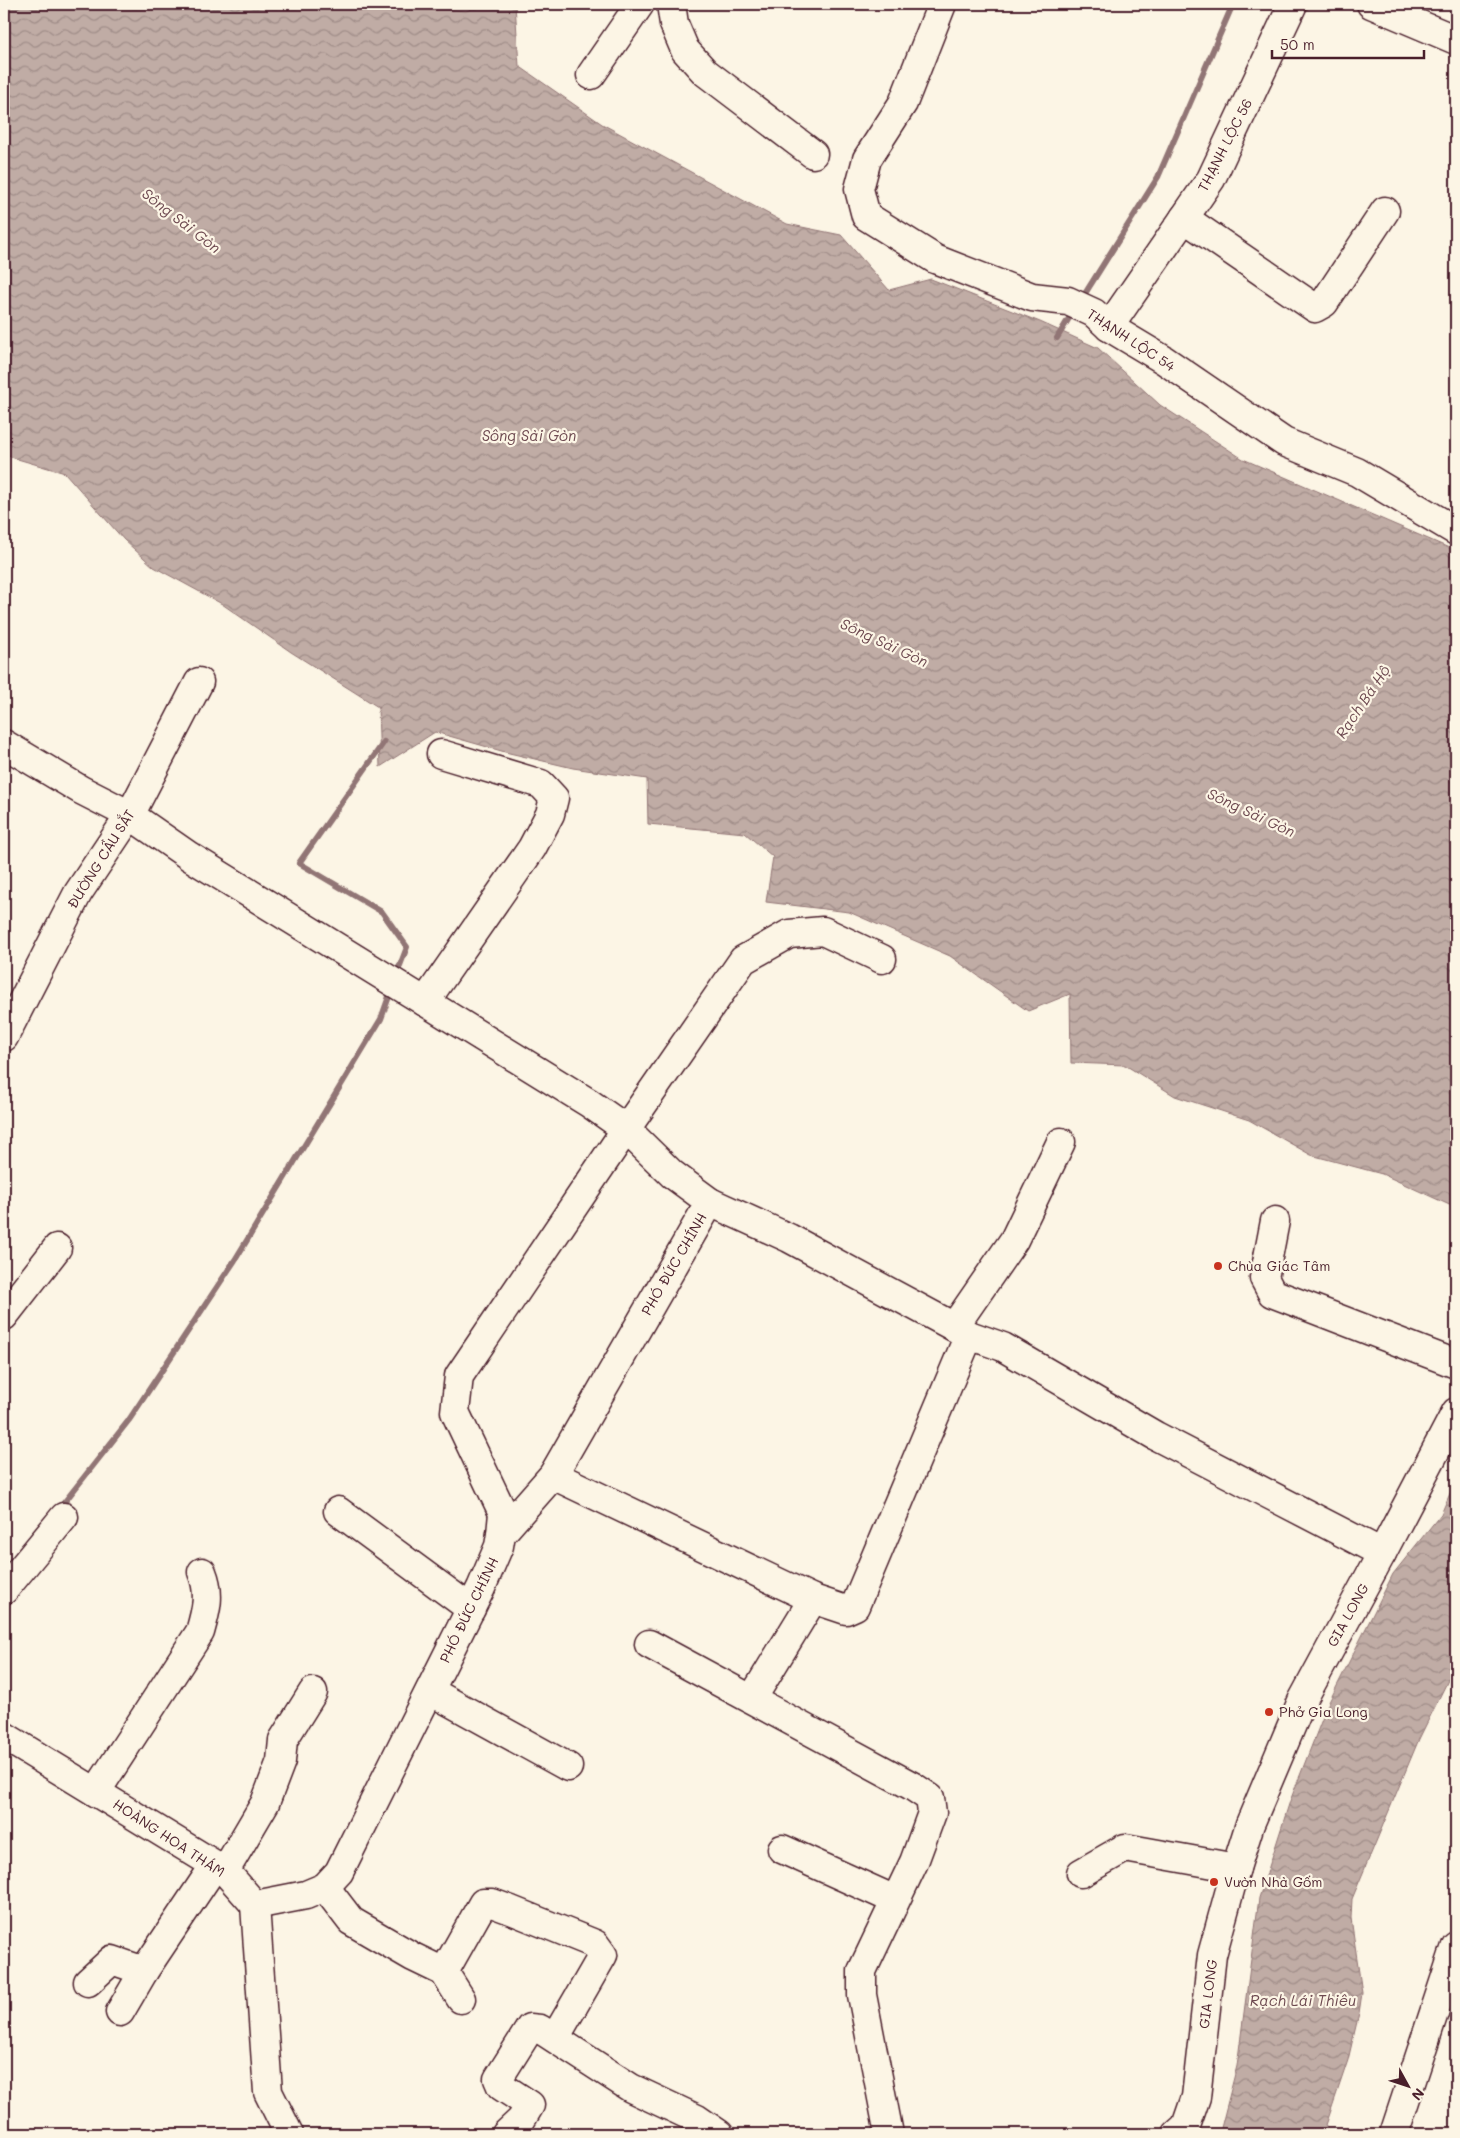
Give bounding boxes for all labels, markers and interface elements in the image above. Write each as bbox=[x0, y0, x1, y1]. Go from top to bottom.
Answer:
scale bar bbox=[1272, 28, 1425, 60]
text: 50 m bbox=[1280, 34, 1315, 54]
street label: THẠNH LỘC 56 bbox=[1193, 95, 1256, 194]
water label: Sông Sài Gòn bbox=[138, 183, 225, 257]
street label: THẠNH LỘC 54 bbox=[1084, 304, 1180, 376]
water label: Sông Sài Gòn bbox=[482, 425, 576, 445]
water label: Sông Sài Gòn bbox=[837, 613, 932, 671]
water label: Rạch Bá Hộ bbox=[1330, 661, 1394, 742]
water label: Sông Sài Gòn bbox=[1204, 783, 1299, 841]
street label: ĐƯỜNG CẦU SẮT bbox=[62, 805, 139, 912]
street label: PHÓ ĐỨC CHÍNH bbox=[637, 1209, 711, 1318]
place label: Chùa Giác Tâm bbox=[1228, 1256, 1331, 1275]
marker: Chùa Giác Tâm bbox=[1212, 1260, 1224, 1272]
street label: PHÓ ĐỨC CHÍNH bbox=[435, 1554, 502, 1666]
street label: GIA LONG bbox=[1322, 1580, 1373, 1650]
place label: Phở Gia Long bbox=[1279, 1702, 1368, 1721]
marker: Phở Gia Long bbox=[1263, 1706, 1275, 1718]
street label: HOÀNG HOA THÁM bbox=[110, 1794, 229, 1881]
place label: Vườn Nhà Gốm bbox=[1224, 1872, 1322, 1891]
marker: Vườn Nhà Gốm bbox=[1208, 1876, 1220, 1888]
street label: GIA LONG bbox=[1194, 1958, 1221, 2030]
water label: Rạch Lái Thiêu bbox=[1250, 1990, 1356, 2010]
north arrow bbox=[1382, 2060, 1432, 2110]
text: N bbox=[1408, 2084, 1429, 2105]

